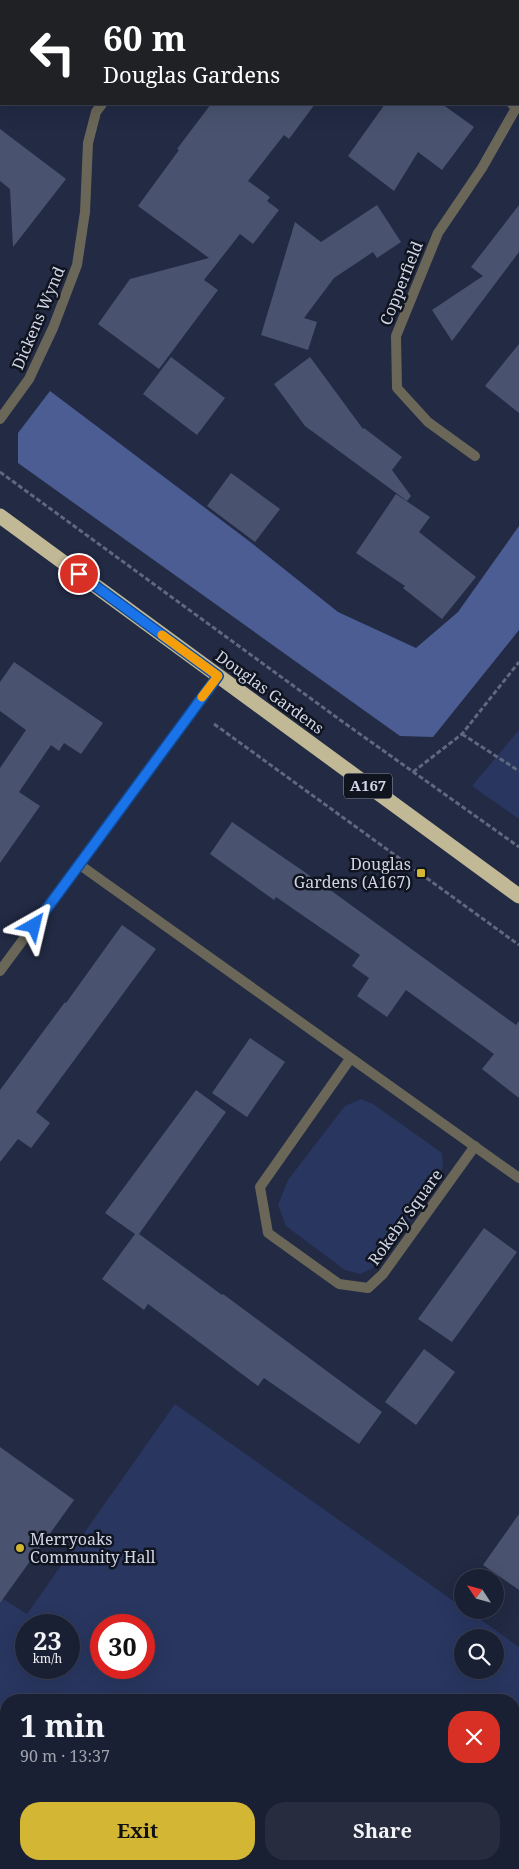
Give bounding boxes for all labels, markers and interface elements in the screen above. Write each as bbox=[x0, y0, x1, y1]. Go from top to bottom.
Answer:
text: 60 m bbox=[103, 14, 186, 61]
icon: left bbox=[20, 20, 85, 85]
text: Douglas Gardens bbox=[103, 59, 280, 89]
street label: Copperfield bbox=[374, 238, 428, 328]
street label: Dickens Wynd bbox=[6, 263, 70, 373]
pin bbox=[58, 553, 100, 595]
icon: arrive bbox=[65, 560, 93, 588]
street label: Douglas Gardens bbox=[211, 645, 329, 739]
road number: A167 bbox=[344, 774, 392, 798]
place label: Douglas Gardens (A167) bbox=[294, 853, 411, 893]
marker: Douglas Gardens (A167) bbox=[415, 867, 427, 879]
position arrow bbox=[7, 899, 59, 951]
street label: Rokeby Square bbox=[363, 1164, 447, 1270]
place label: Merryoaks Community Hall bbox=[30, 1528, 155, 1568]
marker: Merryoaks Community Hall bbox=[14, 1542, 26, 1554]
north arrow bbox=[454, 1569, 504, 1619]
map controls bbox=[454, 1569, 504, 1679]
speed limit sign: 30 bbox=[90, 1614, 155, 1679]
text: 23 bbox=[33, 1623, 62, 1657]
button: search bbox=[454, 1629, 504, 1679]
text: km/h bbox=[33, 1650, 62, 1667]
text: 1 min bbox=[20, 1705, 105, 1746]
button: close bbox=[448, 1711, 500, 1763]
text: 90 m · 13:37 bbox=[20, 1745, 110, 1767]
button: Exit bbox=[20, 1802, 255, 1860]
button: Share bbox=[265, 1802, 500, 1860]

